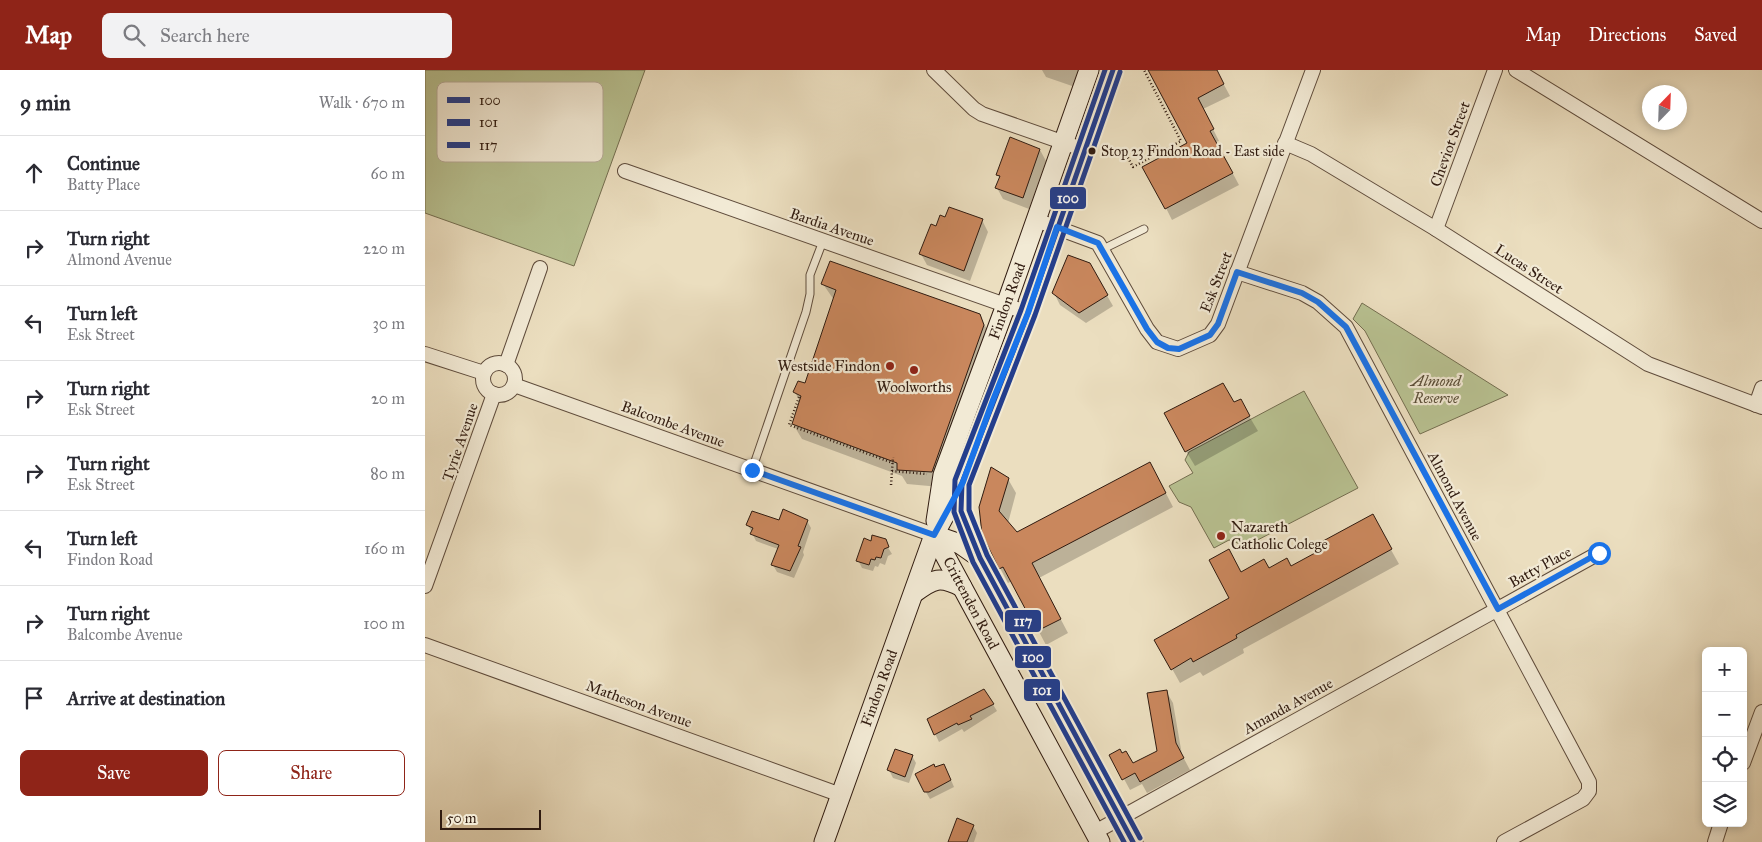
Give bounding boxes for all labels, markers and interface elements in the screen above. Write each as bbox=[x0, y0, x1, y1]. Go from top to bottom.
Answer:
search box bbox=[102, 13, 452, 58]
text: Map bbox=[25, 20, 72, 50]
icon: search bbox=[120, 21, 148, 49]
text: Search here bbox=[160, 24, 250, 47]
text: Map bbox=[1525, 24, 1561, 46]
text: Directions bbox=[1589, 24, 1666, 46]
text: Saved bbox=[1694, 24, 1737, 46]
legend bbox=[437, 82, 603, 162]
north arrow bbox=[1642, 85, 1687, 130]
text: 9 min bbox=[20, 90, 71, 116]
text: 100 bbox=[479, 92, 501, 109]
text: Walk · 670 m bbox=[319, 93, 405, 112]
street label: Cheviot Street bbox=[1426, 98, 1474, 189]
text: 101 bbox=[479, 114, 498, 131]
text: 117 bbox=[479, 137, 498, 154]
place label: Stop 23 Findon Road - East side bbox=[1101, 143, 1285, 160]
marker: Stop 23 Findon Road - East side bbox=[1087, 146, 1097, 156]
text: Continue bbox=[67, 152, 140, 175]
icon: ahead bbox=[20, 159, 48, 187]
text: 60 m bbox=[371, 164, 405, 183]
text: Batty Place bbox=[67, 175, 140, 194]
line badge: 100 bbox=[1049, 186, 1087, 210]
text: 100 bbox=[1057, 190, 1079, 207]
street label: Bardia Avenue bbox=[787, 204, 877, 250]
text: Turn right bbox=[67, 227, 150, 250]
icon: right bbox=[20, 234, 48, 262]
text: 220 m bbox=[363, 239, 405, 258]
street label: Lucas Street bbox=[1492, 240, 1567, 298]
street label: Esk Street bbox=[1196, 248, 1236, 315]
text: Almond Avenue bbox=[67, 250, 172, 269]
street label: Findon Road bbox=[985, 260, 1029, 342]
text: Turn left bbox=[67, 302, 137, 325]
icon: left bbox=[20, 309, 48, 337]
text: 30 m bbox=[372, 314, 405, 333]
text: Esk Street bbox=[67, 325, 135, 344]
place label: Westside Findon bbox=[777, 357, 880, 375]
marker: Westside Findon bbox=[884, 360, 896, 372]
marker: Woolworths bbox=[908, 364, 920, 376]
park label: Almond Reserve bbox=[1409, 372, 1462, 407]
text: Turn right bbox=[67, 377, 150, 400]
place label: Woolworths bbox=[877, 378, 951, 396]
icon: right bbox=[20, 384, 48, 412]
text: 20 m bbox=[371, 389, 405, 408]
street label: Balcombe Avenue bbox=[619, 397, 727, 451]
text: Esk Street bbox=[67, 400, 135, 419]
street label: Tyrie Avenue bbox=[438, 401, 482, 483]
street label: Almond Avenue bbox=[1424, 447, 1486, 544]
text: Turn right bbox=[67, 452, 150, 475]
icon: right bbox=[20, 459, 48, 487]
route end bbox=[741, 459, 764, 482]
text: 80 m bbox=[370, 464, 405, 483]
text: Esk Street bbox=[67, 475, 135, 494]
place label: Nazareth Catholic Colege bbox=[1231, 518, 1328, 553]
text: Turn left bbox=[67, 527, 137, 550]
marker: Nazareth Catholic Colege bbox=[1215, 530, 1227, 542]
icon: left bbox=[20, 534, 48, 562]
text: 160 m bbox=[364, 539, 405, 558]
street label: Batty Place bbox=[1506, 542, 1574, 592]
route start bbox=[1588, 542, 1611, 565]
text: Findon Road bbox=[67, 550, 153, 569]
street label: Crittenden Road bbox=[939, 554, 1003, 653]
text: Turn right bbox=[67, 602, 150, 625]
icon: right bbox=[20, 609, 48, 637]
line badge: 117 bbox=[1004, 609, 1042, 633]
text: 117 bbox=[1014, 613, 1033, 630]
text: 100 m bbox=[363, 614, 405, 633]
text: Balcombe Avenue bbox=[67, 625, 183, 644]
line badge: 100 bbox=[1014, 645, 1052, 669]
street label: Findon Road bbox=[857, 647, 901, 729]
map controls bbox=[1702, 647, 1747, 827]
button: + bbox=[1702, 647, 1747, 692]
text: 100 bbox=[1022, 649, 1044, 666]
street label: Amanda Avenue bbox=[1239, 674, 1336, 738]
street label: Matheson Avenue bbox=[584, 677, 694, 731]
line badge: 101 bbox=[1023, 678, 1061, 702]
text: 101 bbox=[1032, 682, 1052, 699]
icon: arrive bbox=[20, 684, 48, 712]
text: Arrive at destination bbox=[67, 687, 225, 710]
button: − bbox=[1702, 692, 1747, 737]
button: locate bbox=[1702, 737, 1747, 782]
button: Save bbox=[20, 750, 208, 796]
button: Share bbox=[218, 750, 405, 796]
button: layers bbox=[1702, 782, 1747, 827]
scale bar bbox=[440, 807, 541, 830]
text: 50 m bbox=[447, 810, 476, 827]

